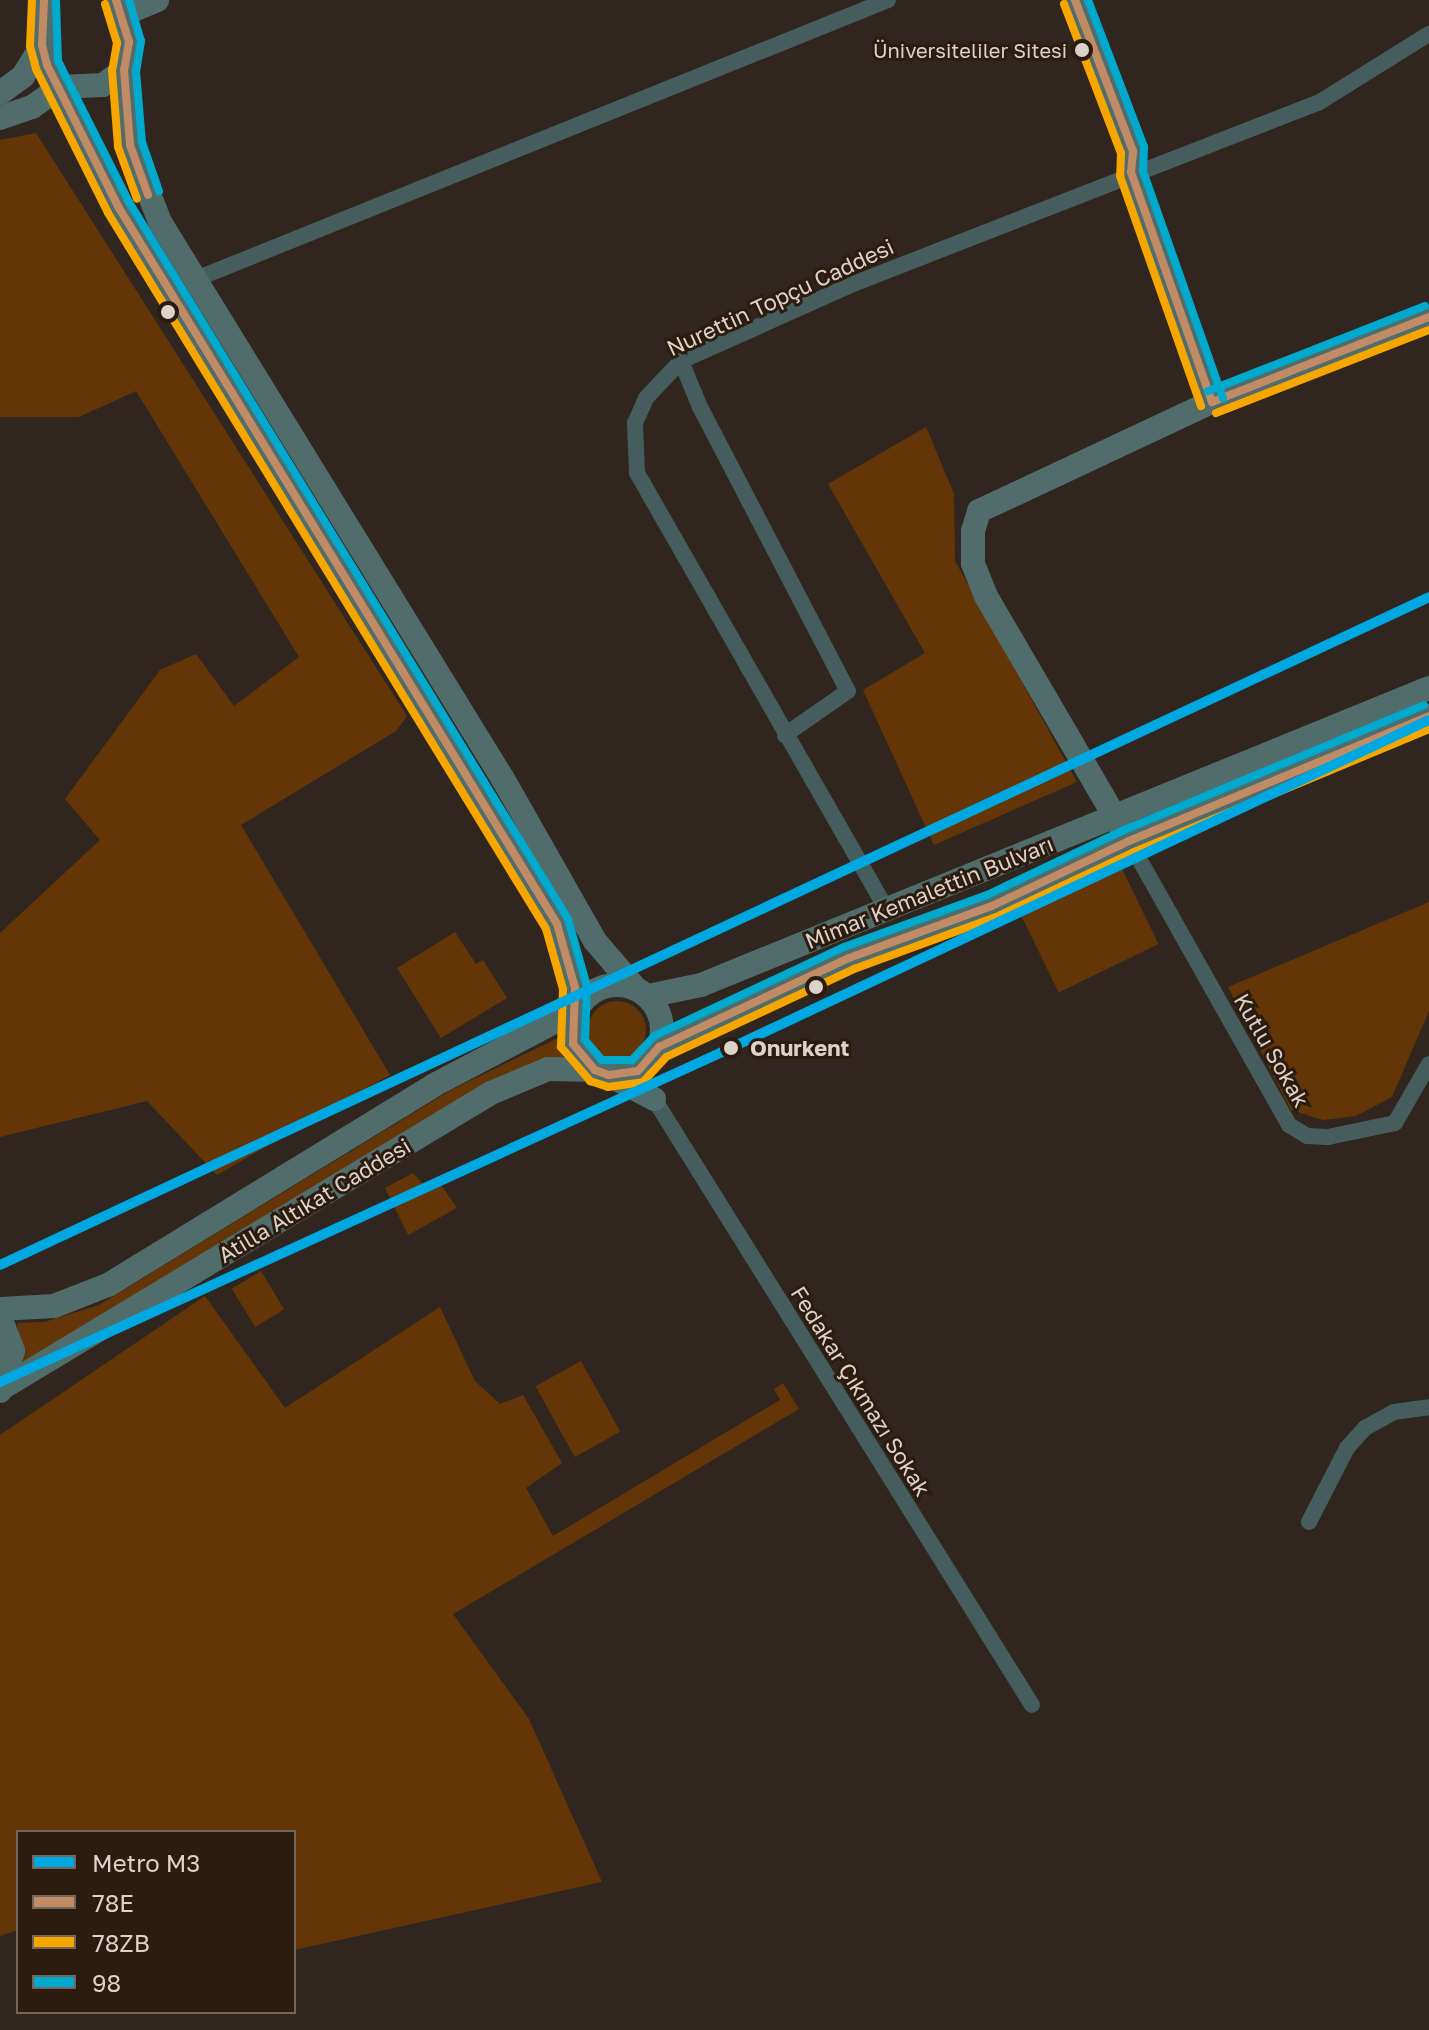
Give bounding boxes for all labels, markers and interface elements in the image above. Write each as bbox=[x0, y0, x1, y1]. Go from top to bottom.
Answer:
place label: Üniversiteliler Sitesi bbox=[873, 38, 1067, 62]
marker: Üniversiteliler Sitesi bbox=[1074, 42, 1090, 58]
street label: Nurettin Topçu Caddesi bbox=[662, 233, 898, 361]
unlabelled marker bbox=[160, 304, 176, 320]
street label: Mimar Kemalettin Bulvarı bbox=[801, 830, 1057, 954]
unlabelled marker bbox=[808, 979, 824, 995]
street label: Kutlu Sokak bbox=[1229, 988, 1315, 1112]
place label: Onurkent bbox=[750, 1035, 849, 1061]
marker: Onurkent bbox=[719, 1036, 743, 1060]
street label: Atilla Altıkat Caddesi bbox=[213, 1132, 415, 1268]
street label: Fedakar Çıkmazı Sokak bbox=[786, 1281, 936, 1501]
legend bbox=[16, 1830, 296, 2014]
text: Metro M3 bbox=[92, 1848, 200, 1877]
text: 78E bbox=[92, 1888, 134, 1917]
text: 78ZB bbox=[92, 1928, 150, 1957]
text: 98 bbox=[92, 1968, 121, 1997]

